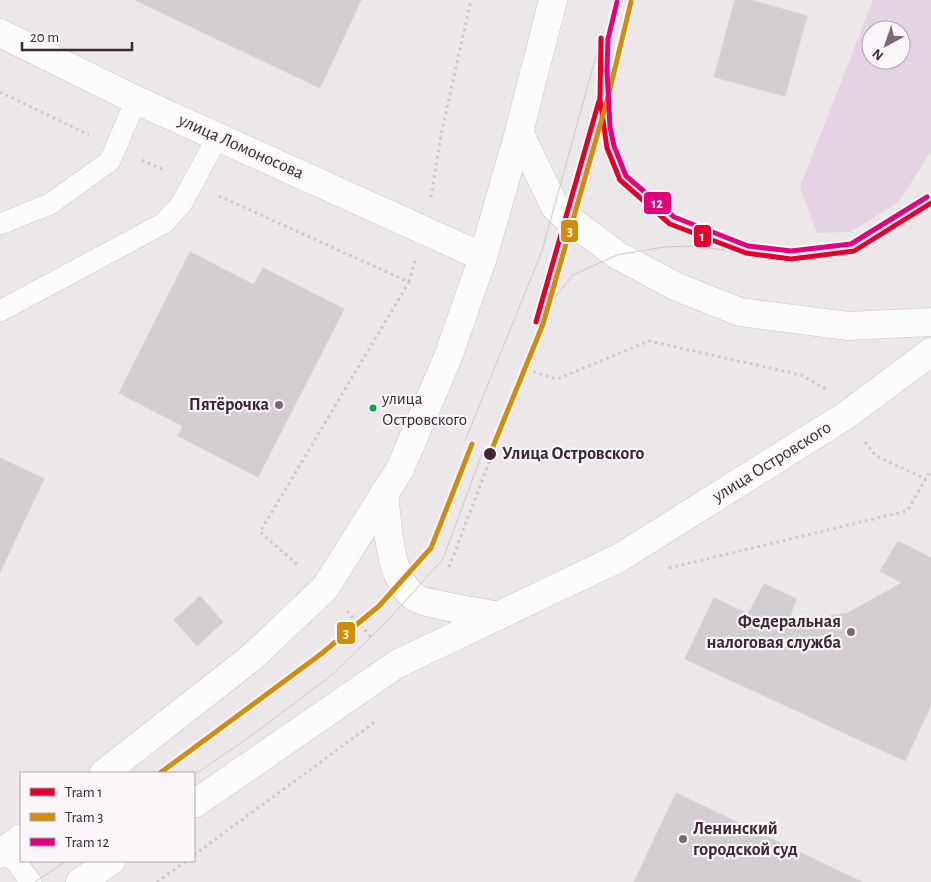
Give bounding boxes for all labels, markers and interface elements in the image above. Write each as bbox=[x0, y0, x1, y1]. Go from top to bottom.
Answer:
scale bar bbox=[22, 20, 132, 52]
north arrow bbox=[861, 20, 911, 70]
text: 20 m bbox=[30, 30, 59, 45]
text: N bbox=[870, 46, 887, 63]
street label: улица Ломоносова bbox=[175, 111, 306, 183]
line badge: 12 bbox=[643, 191, 672, 215]
text: 12 bbox=[651, 197, 663, 211]
line badge: 3 bbox=[560, 219, 579, 243]
line badge: 1 bbox=[693, 224, 712, 248]
text: 3 bbox=[567, 225, 573, 239]
text: 1 bbox=[699, 230, 705, 244]
place label: улица Островского bbox=[381, 390, 467, 428]
place label: Пятёрочка bbox=[189, 396, 269, 414]
marker: Пятёрочка bbox=[273, 399, 285, 411]
marker: улица Островского bbox=[368, 403, 378, 413]
street label: улица Островского bbox=[709, 418, 834, 506]
place label: Улица Островского bbox=[502, 445, 644, 463]
marker: Улица Островского bbox=[482, 446, 498, 462]
place label: Федеральная налоговая служба bbox=[706, 613, 841, 652]
line badge: 3 bbox=[336, 621, 356, 645]
marker: Федеральная налоговая служба bbox=[845, 626, 857, 638]
text: 3 bbox=[343, 627, 349, 641]
legend bbox=[20, 772, 195, 862]
text: Tram 1 bbox=[65, 785, 103, 800]
text: Tram 3 bbox=[65, 810, 104, 825]
place label: Ленинский городской суд bbox=[693, 820, 798, 859]
marker: Ленинский городской суд bbox=[677, 833, 689, 845]
text: Tram 12 bbox=[65, 835, 110, 850]

